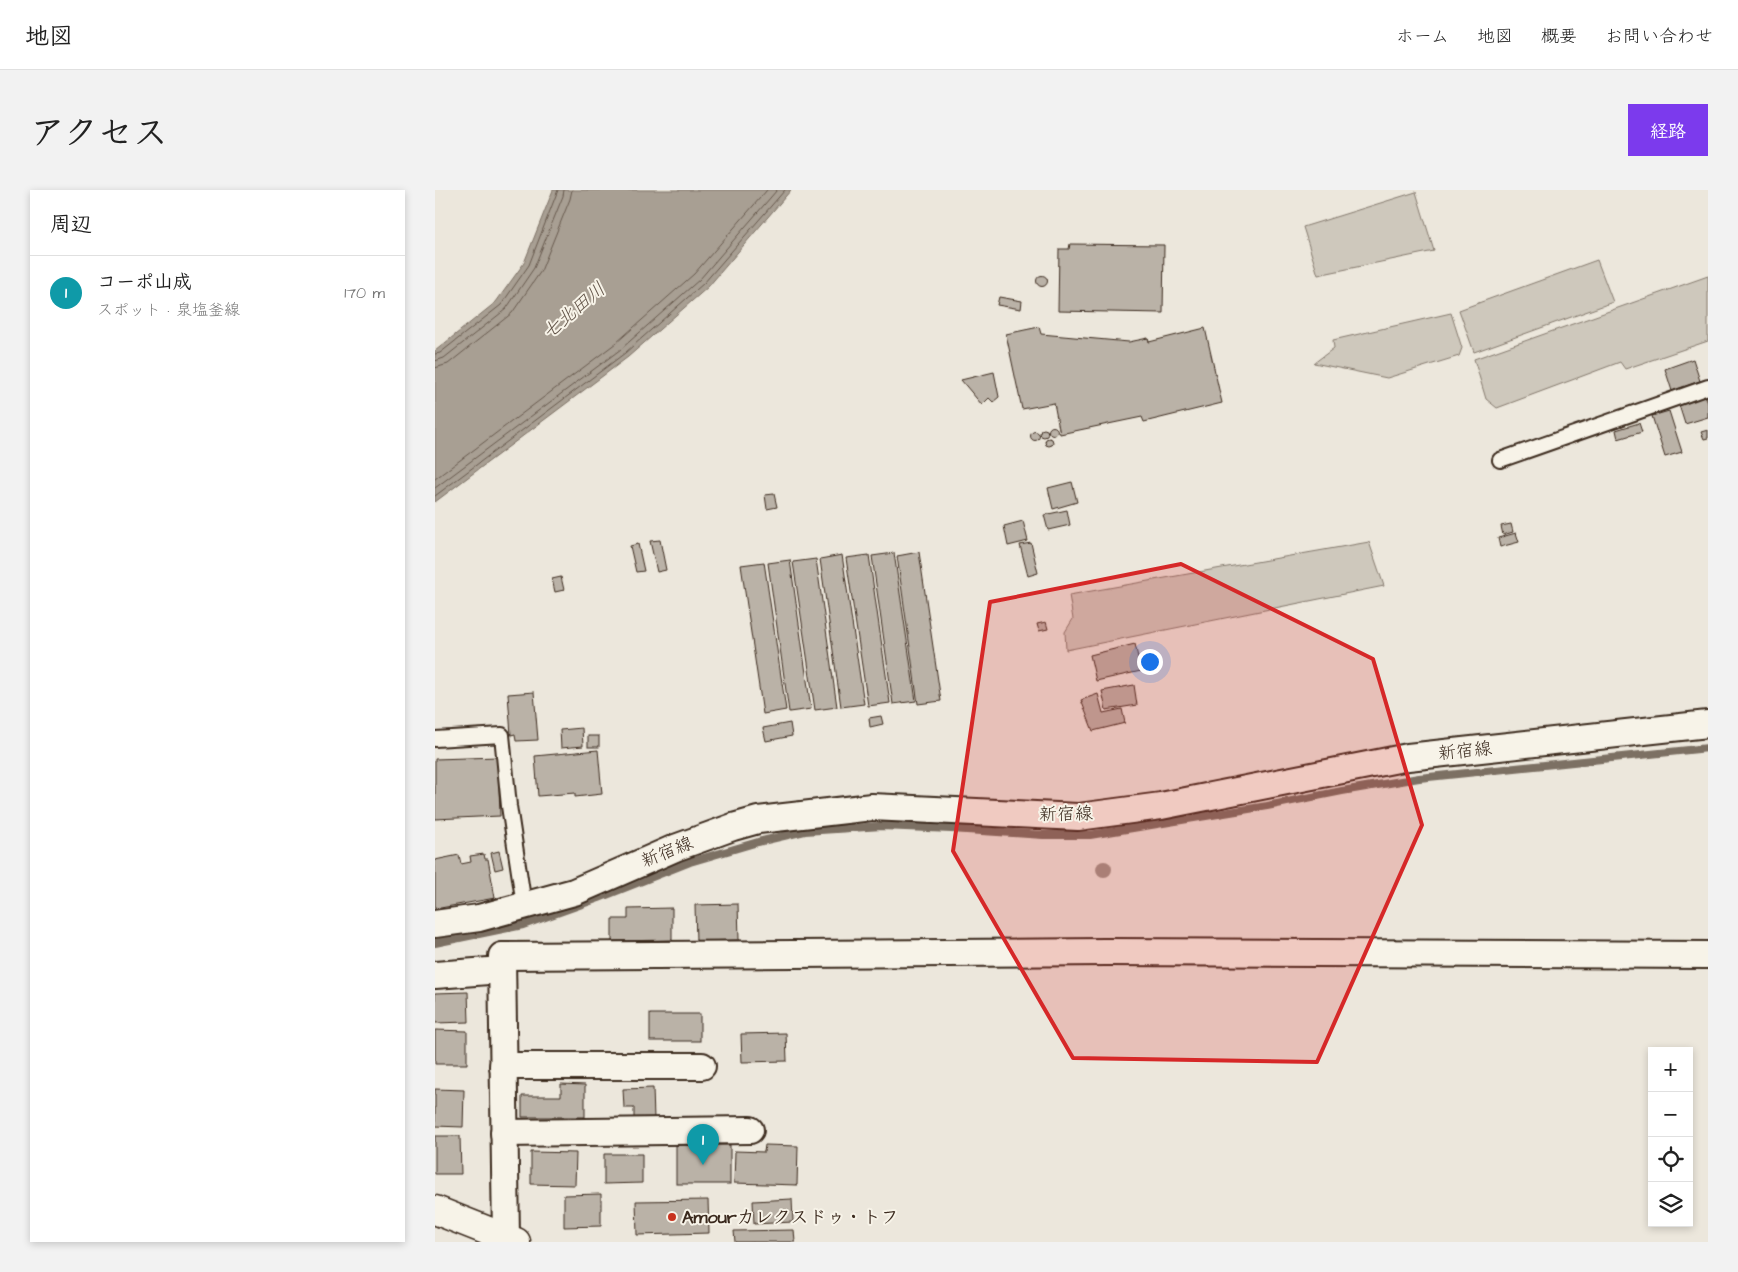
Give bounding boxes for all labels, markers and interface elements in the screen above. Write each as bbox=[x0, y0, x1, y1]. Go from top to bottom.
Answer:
text: 地図 bbox=[25, 20, 73, 54]
text: ホーム bbox=[1396, 24, 1449, 49]
text: 地図 bbox=[1477, 24, 1513, 49]
text: 概要 bbox=[1541, 24, 1577, 49]
text: お問い合わせ bbox=[1605, 24, 1713, 49]
button: 経路 bbox=[1628, 104, 1708, 156]
text: アクセス bbox=[30, 109, 168, 158]
text: 周辺 bbox=[50, 210, 92, 239]
text: コーポ山成 bbox=[97, 269, 192, 296]
water label: 七北田川 bbox=[536, 276, 612, 346]
text: 1 bbox=[65, 282, 67, 304]
text: 170 m bbox=[344, 282, 385, 304]
text: スポット · 泉塩釜線 bbox=[97, 299, 240, 321]
your location bbox=[1137, 649, 1163, 675]
street label: 新宿線 bbox=[1437, 736, 1493, 766]
street label: 新宿線 bbox=[1039, 801, 1093, 827]
street label: 新宿線 bbox=[637, 830, 697, 874]
map controls bbox=[1648, 1047, 1693, 1227]
button: + bbox=[1648, 1047, 1693, 1092]
button: − bbox=[1648, 1092, 1693, 1137]
pin: 1 bbox=[687, 1124, 719, 1165]
button: locate bbox=[1648, 1137, 1693, 1182]
button: layers bbox=[1648, 1182, 1693, 1227]
place label: Amourカレクスドゥ・トフ bbox=[682, 1205, 899, 1230]
marker: Amourカレクスドゥ・トフ bbox=[666, 1211, 678, 1223]

